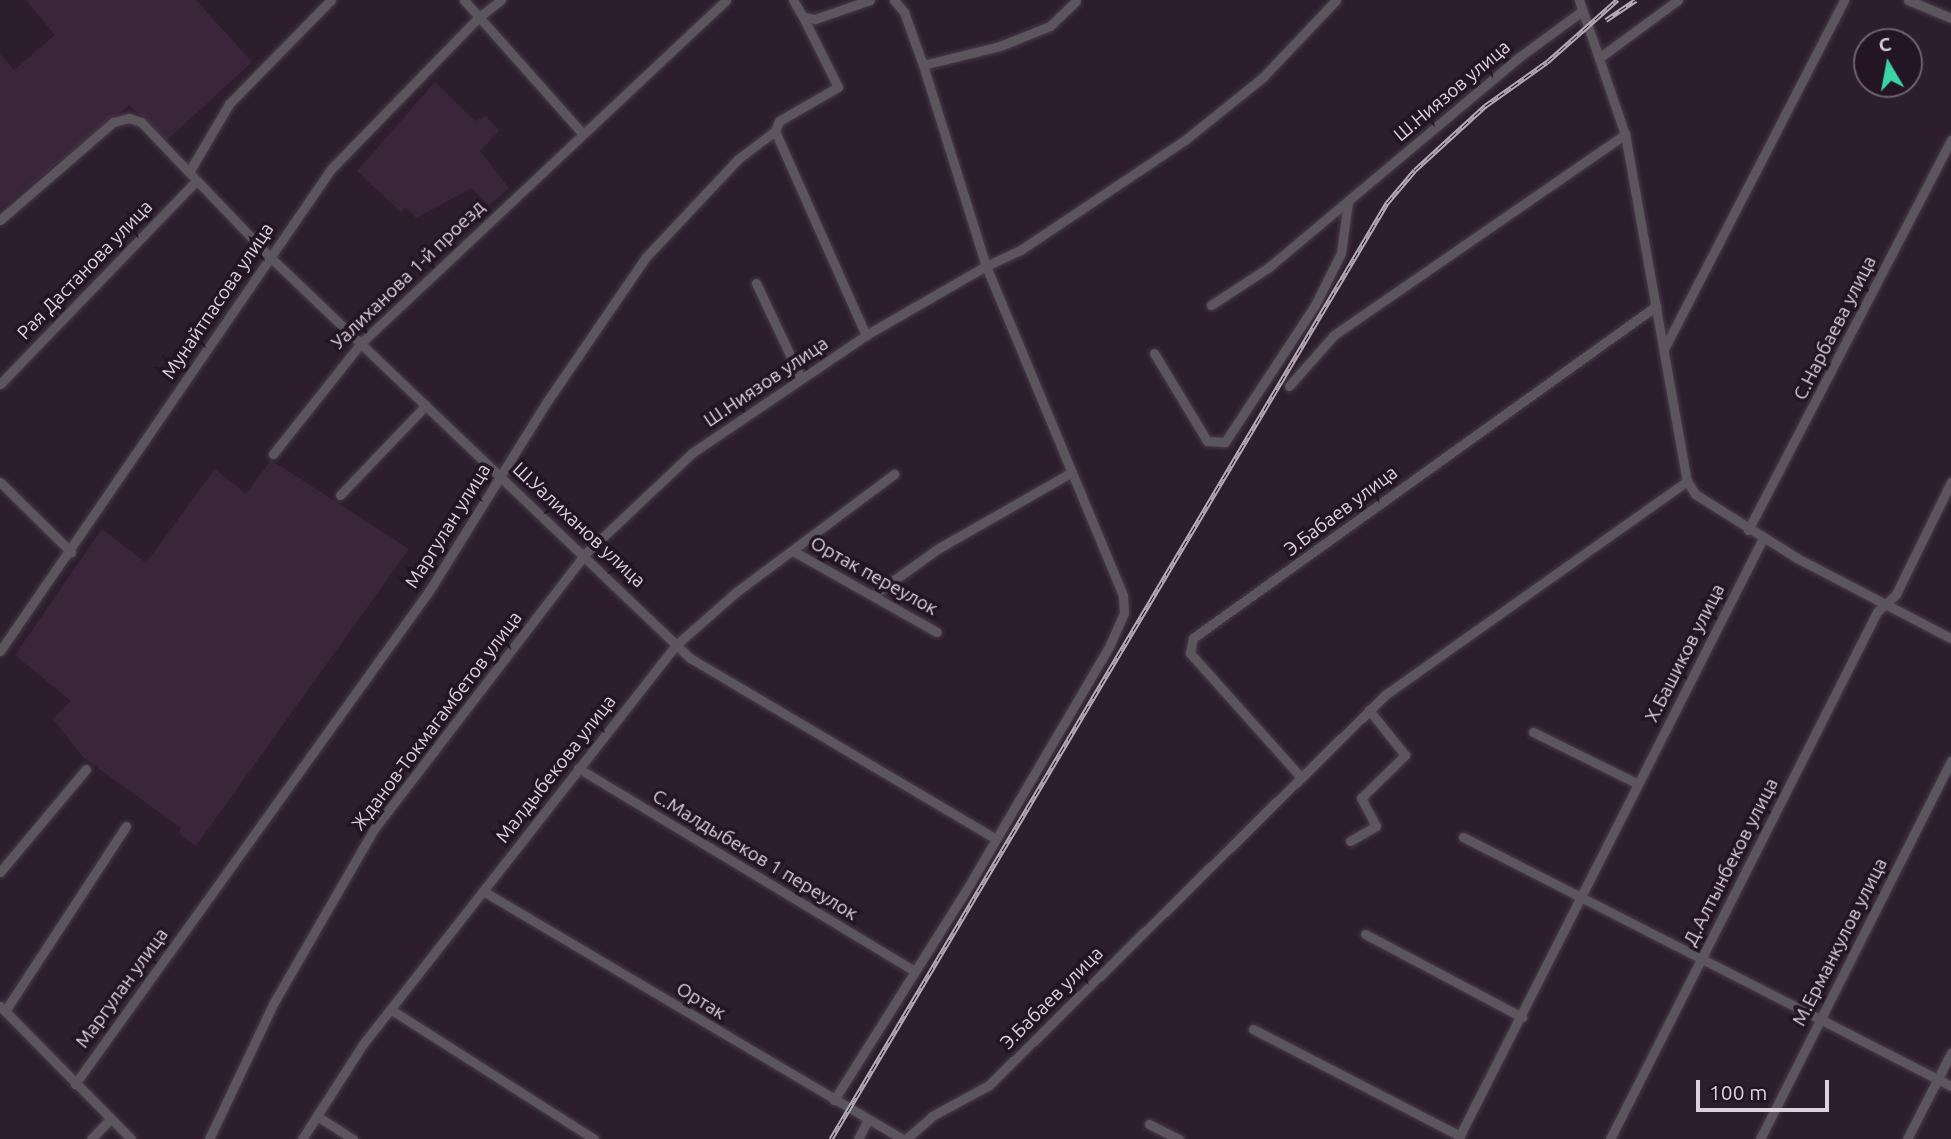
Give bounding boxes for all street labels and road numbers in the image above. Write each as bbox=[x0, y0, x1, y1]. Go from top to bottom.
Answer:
street label: Ш.Ниязов улица bbox=[1389, 36, 1515, 146]
street label: Рая Дастанова улица bbox=[13, 196, 157, 344]
street label: Уалиханова 1-й проезд bbox=[327, 196, 489, 354]
street label: Мунайтпасова улица bbox=[157, 219, 279, 383]
street label: С.Нарбаева улица bbox=[1789, 252, 1881, 404]
street label: Ш.Ниязов улица bbox=[700, 332, 832, 432]
street label: Ш.Уалиханов улица bbox=[508, 458, 650, 592]
street label: Маргулан улица bbox=[401, 459, 495, 593]
street label: Э.Бабаев улица bbox=[1280, 461, 1402, 561]
street label: Ортак переулок bbox=[806, 532, 942, 620]
street label: Х.Башиков улица bbox=[1640, 580, 1730, 726]
street label: Жданов-Токмагамбетов улица bbox=[347, 607, 527, 835]
street label: Малдыбекова улица bbox=[491, 691, 621, 847]
street label: Д.Алтынбеков улица bbox=[1679, 774, 1783, 950]
street label: С.Малдыбеков 1 переулок bbox=[648, 785, 862, 925]
street label: М.Ерманкулов улица bbox=[1788, 854, 1892, 1030]
street label: Маргулан улица bbox=[71, 924, 173, 1052]
street label: Э.Бабаев улица bbox=[996, 942, 1108, 1054]
street label: Ортак bbox=[672, 977, 730, 1025]

